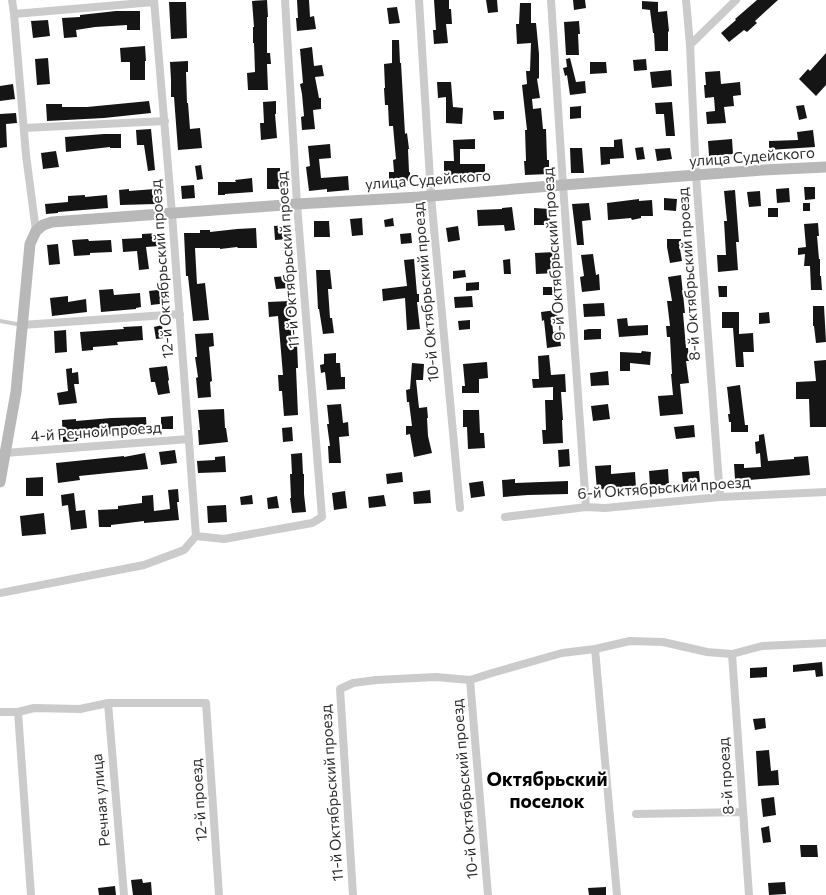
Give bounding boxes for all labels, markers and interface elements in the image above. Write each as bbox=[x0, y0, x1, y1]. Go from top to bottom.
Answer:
street label: улица Судейского bbox=[688, 143, 815, 169]
street label: улица Судейского bbox=[364, 166, 491, 192]
street label: 9-й Октябрьский проезд bbox=[538, 167, 568, 341]
street label: 11-й Октябрьский проезд bbox=[272, 171, 302, 349]
street label: 12-й Октябрьский проезд bbox=[146, 179, 176, 359]
street label: 8-й Октябрьский проезд bbox=[673, 187, 703, 361]
street label: 10-й Октябрьский проезд bbox=[408, 201, 442, 383]
street label: 4-й Речной проезд bbox=[30, 417, 162, 445]
street label: 6-й Октябрьский проезд bbox=[577, 472, 751, 502]
street label: 10-й Октябрьский проезд bbox=[447, 698, 481, 880]
street label: 11-й Октябрьский проезд bbox=[316, 704, 346, 882]
street label: 8-й проезд bbox=[713, 737, 737, 815]
street label: Речная улица bbox=[87, 753, 113, 847]
street label: 12-й проезд bbox=[186, 758, 210, 842]
district label: Октябрьский поселок bbox=[487, 767, 607, 812]

